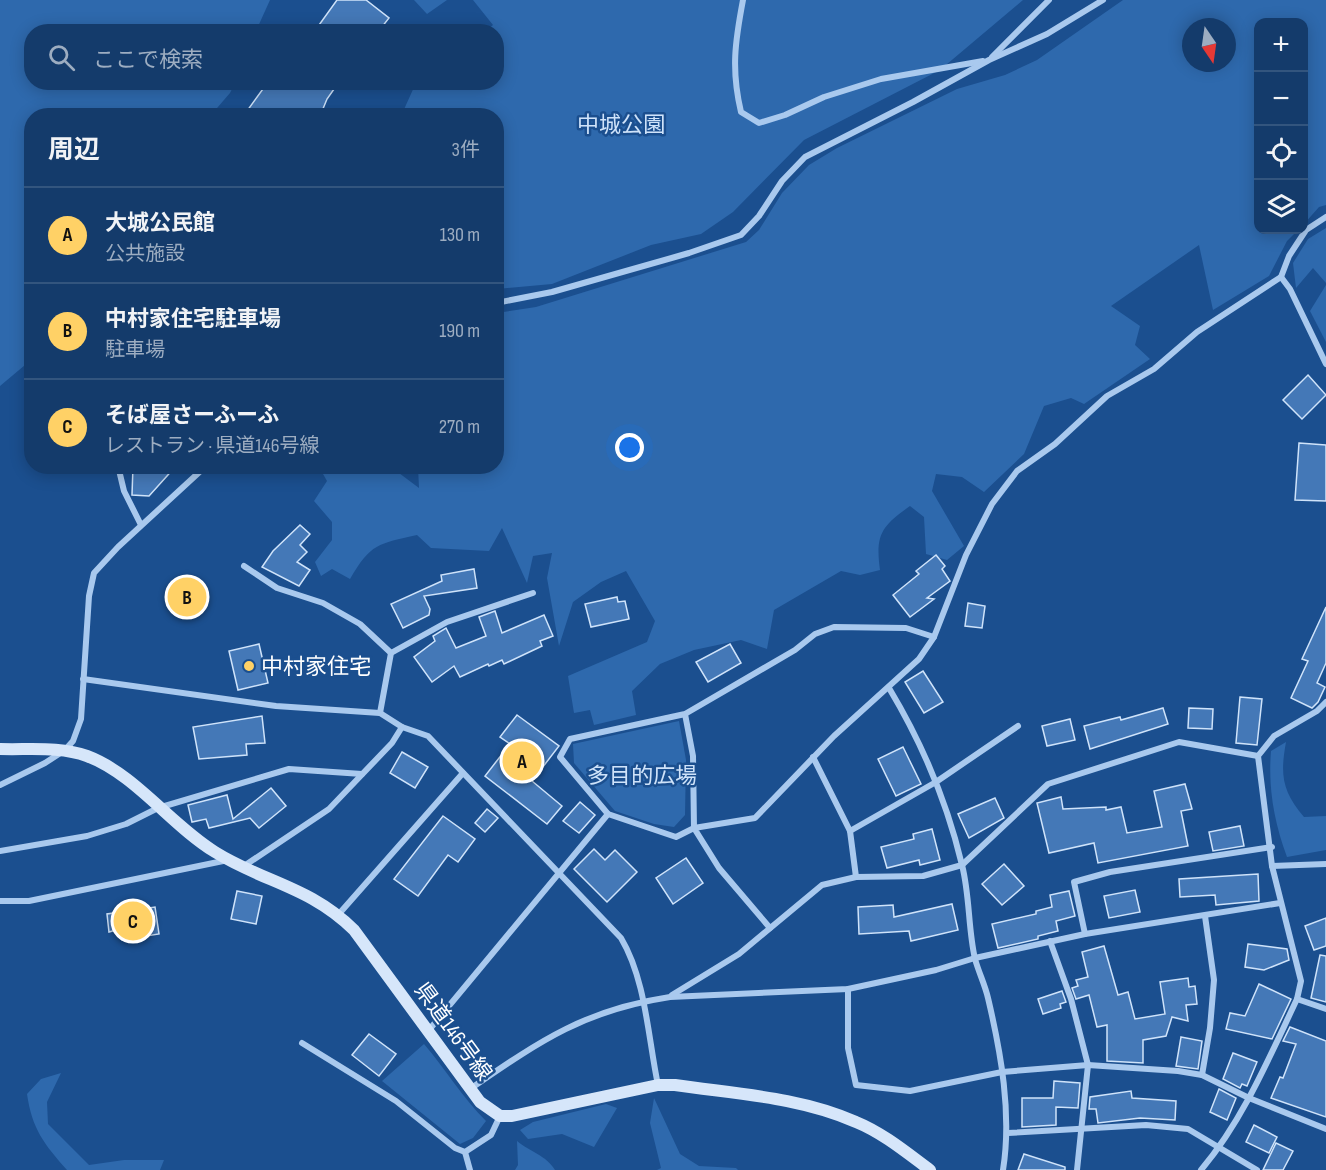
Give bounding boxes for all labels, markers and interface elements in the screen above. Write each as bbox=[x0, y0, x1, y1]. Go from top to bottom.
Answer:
north arrow bbox=[1182, 18, 1236, 72]
map controls bbox=[1254, 18, 1308, 234]
button: + bbox=[1254, 18, 1308, 72]
search box bbox=[24, 24, 504, 90]
icon: search bbox=[45, 41, 78, 74]
text: ここで検索 bbox=[93, 47, 203, 74]
button: − bbox=[1254, 72, 1308, 126]
park label: 中城公園 bbox=[577, 112, 665, 139]
button: locate bbox=[1254, 126, 1308, 180]
text: 周辺 bbox=[48, 135, 100, 166]
text: 3件 bbox=[452, 138, 480, 162]
button: layers bbox=[1254, 180, 1308, 234]
text: 大城公民館 bbox=[105, 210, 215, 237]
text: A bbox=[63, 223, 72, 247]
text: 130 m bbox=[440, 223, 480, 247]
text: 公共施設 bbox=[105, 242, 185, 266]
text: 中村家住宅駐車場 bbox=[105, 306, 281, 333]
text: B bbox=[63, 319, 72, 343]
text: 190 m bbox=[439, 319, 480, 343]
text: 駐車場 bbox=[105, 338, 165, 362]
text: そば屋さーふーふ bbox=[105, 402, 279, 429]
text: C bbox=[62, 415, 73, 439]
text: 270 m bbox=[439, 415, 480, 439]
your location bbox=[615, 433, 644, 462]
text: レストラン · 県道146号線 bbox=[105, 434, 319, 458]
pin: B bbox=[168, 574, 207, 620]
place label: 中村家住宅 bbox=[261, 654, 371, 681]
marker: 中村家住宅 bbox=[242, 659, 256, 673]
pin: A bbox=[502, 738, 542, 783]
park label: 多目的広場 bbox=[587, 763, 697, 790]
pin: C bbox=[114, 898, 152, 944]
street label: 県道146号線 bbox=[408, 978, 497, 1086]

